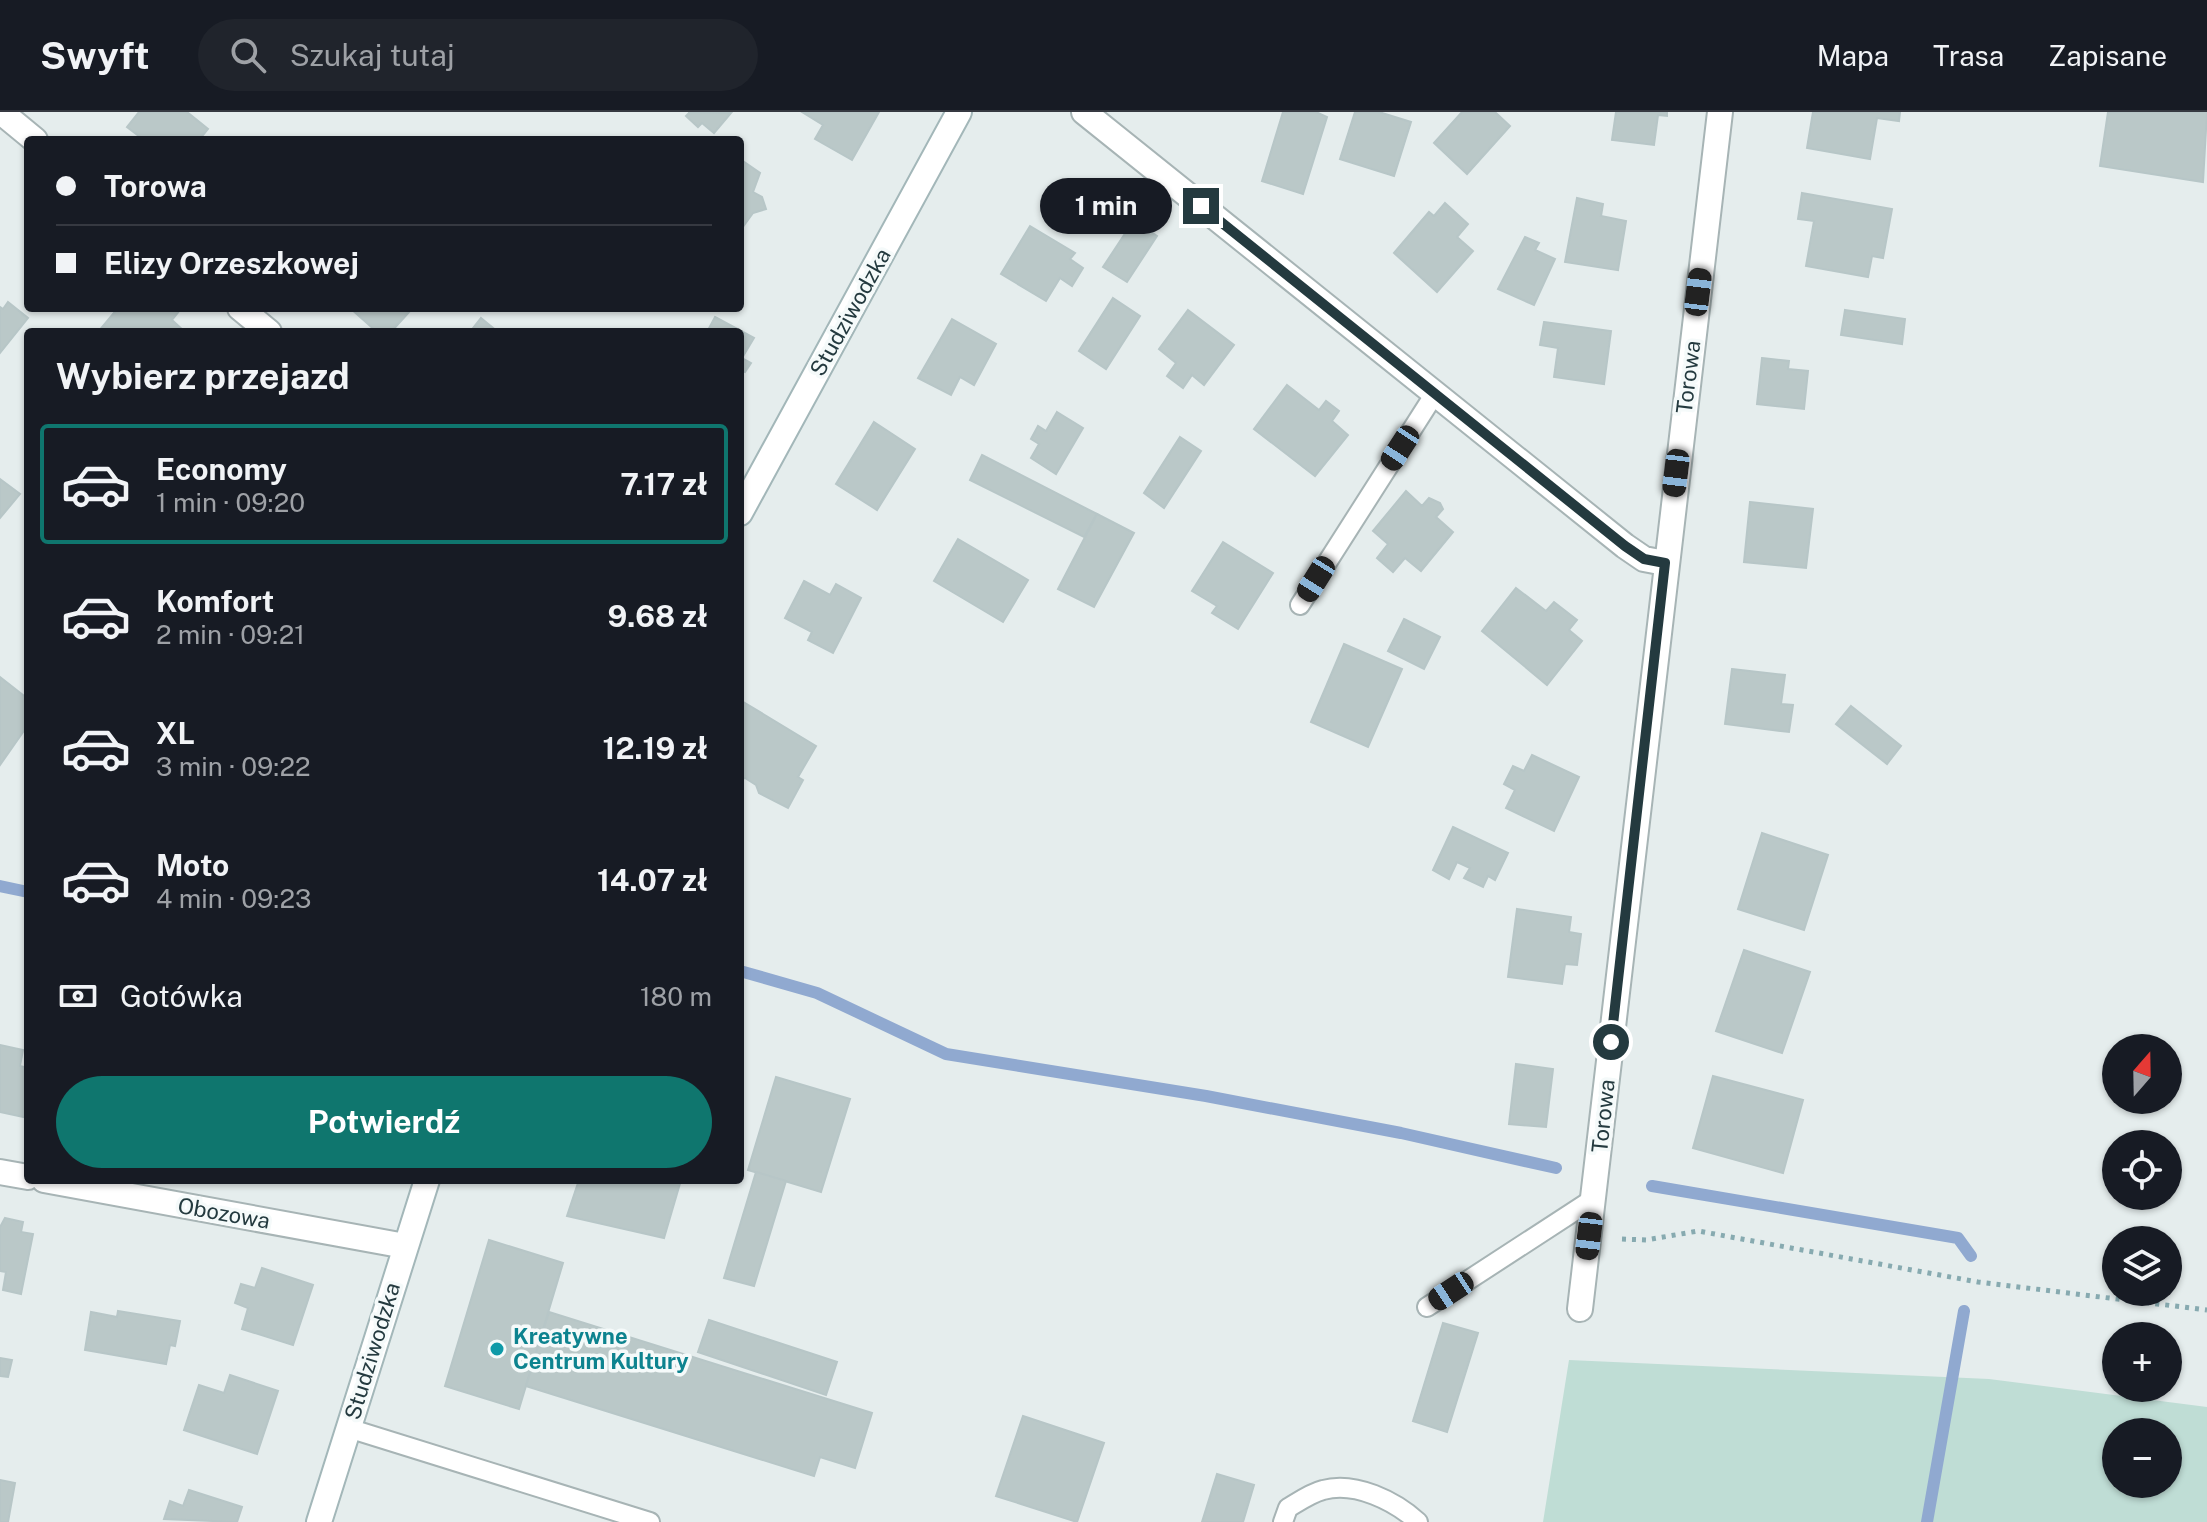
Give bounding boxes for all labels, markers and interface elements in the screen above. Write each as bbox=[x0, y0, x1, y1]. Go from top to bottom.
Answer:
search box bbox=[198, 19, 758, 91]
text: Swyft bbox=[40, 33, 150, 78]
icon: search bbox=[226, 33, 270, 77]
text: Szukaj tutaj bbox=[290, 37, 455, 73]
text: Mapa bbox=[1817, 39, 1889, 72]
text: Trasa bbox=[1933, 39, 2004, 72]
text: Zapisane bbox=[2048, 39, 2167, 72]
text: Torowa bbox=[104, 168, 207, 204]
callout: 1 min bbox=[1041, 178, 1173, 234]
route end bbox=[1183, 188, 1219, 224]
text: 1 min bbox=[1075, 190, 1137, 221]
street label: Studziwodzka bbox=[804, 244, 896, 380]
text: Elizy Orzeszkowej bbox=[104, 245, 359, 281]
car bbox=[1683, 267, 1713, 317]
street label: Torowa bbox=[1671, 339, 1705, 415]
text: Wybierz przejazd bbox=[56, 355, 350, 397]
car bbox=[1377, 421, 1423, 475]
icon: car bbox=[60, 448, 132, 520]
car bbox=[1661, 448, 1691, 498]
text: Economy bbox=[156, 451, 287, 487]
text: 7.17 zł bbox=[620, 466, 708, 502]
text: 1 min · 09:20 bbox=[156, 487, 305, 518]
car bbox=[1293, 552, 1339, 606]
icon: car bbox=[60, 580, 132, 652]
text: Komfort bbox=[156, 583, 274, 619]
text: 9.68 zł bbox=[608, 598, 708, 634]
text: 2 min · 09:21 bbox=[156, 619, 305, 650]
icon: car bbox=[60, 712, 132, 784]
text: XL bbox=[156, 715, 195, 751]
text: 12.19 zł bbox=[603, 730, 708, 766]
text: 3 min · 09:22 bbox=[156, 751, 311, 782]
icon: car bbox=[60, 844, 132, 916]
text: Moto bbox=[156, 847, 229, 883]
text: 14.07 zł bbox=[597, 862, 708, 898]
text: 4 min · 09:23 bbox=[156, 883, 311, 914]
icon: cash bbox=[56, 974, 100, 1018]
text: Gotówka bbox=[120, 978, 243, 1014]
text: 180 m bbox=[640, 981, 712, 1012]
route start bbox=[1593, 1024, 1629, 1060]
north arrow bbox=[2102, 1034, 2182, 1114]
map controls bbox=[2102, 1034, 2182, 1498]
button: Potwierdź bbox=[56, 1076, 712, 1168]
street label: Torowa bbox=[1586, 1078, 1620, 1154]
button: locate bbox=[2102, 1130, 2182, 1210]
street label: Obozowa bbox=[176, 1192, 272, 1234]
car bbox=[1574, 1211, 1604, 1261]
button: layers bbox=[2102, 1226, 2182, 1306]
car bbox=[1424, 1268, 1478, 1314]
street label: Studziwodzka bbox=[339, 1279, 405, 1423]
button: + bbox=[2102, 1322, 2182, 1402]
place label: Kreatywne Centrum Kultury bbox=[513, 1323, 689, 1374]
marker: Kreatywne Centrum Kultury bbox=[488, 1340, 506, 1358]
button: − bbox=[2102, 1418, 2182, 1498]

